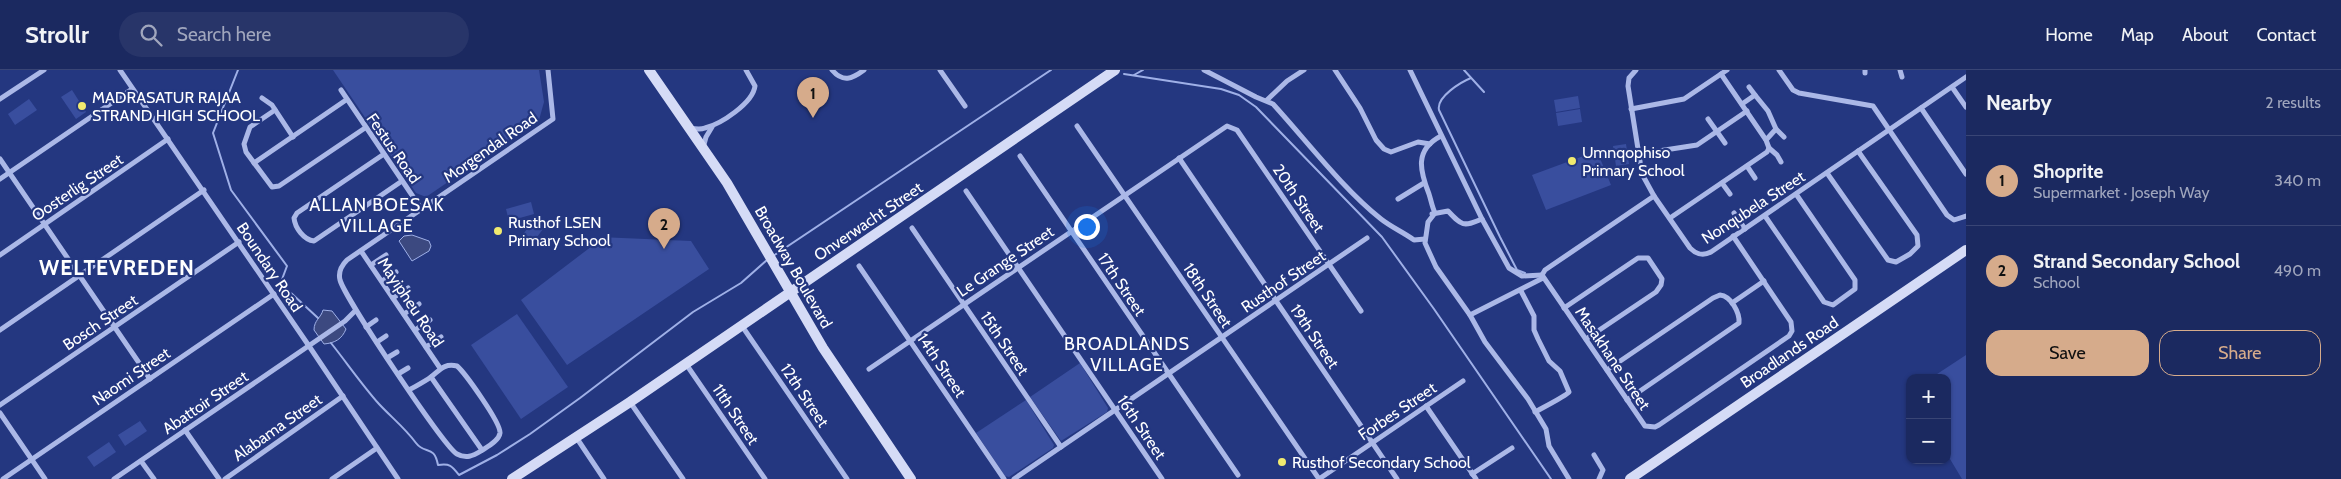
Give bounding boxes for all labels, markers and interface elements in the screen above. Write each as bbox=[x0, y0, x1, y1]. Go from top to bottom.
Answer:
search box bbox=[119, 12, 469, 57]
text: Strollr bbox=[25, 20, 89, 49]
icon: search bbox=[137, 21, 165, 49]
text: Search here bbox=[177, 23, 271, 46]
text: Home bbox=[2045, 24, 2093, 46]
text: Map bbox=[2121, 24, 2154, 46]
text: About bbox=[2182, 24, 2228, 46]
text: Contact bbox=[2256, 24, 2316, 46]
pin: 1 bbox=[797, 77, 829, 118]
place label: MADRASATUR RAJAA STRAND HIGH SCHOOL bbox=[92, 88, 260, 125]
text: Nearby bbox=[1986, 90, 2052, 115]
text: 2 results bbox=[2265, 93, 2321, 112]
marker: MADRASATUR RAJAA STRAND HIGH SCHOOL bbox=[76, 100, 88, 112]
street label: Morgendal Road bbox=[440, 108, 541, 187]
street label: Festus Road bbox=[363, 110, 425, 187]
place label: Umnqophiso Primary School bbox=[1582, 143, 1685, 180]
street label: Oosterlig Street bbox=[28, 150, 127, 225]
marker: Umnqophiso Primary School bbox=[1566, 155, 1578, 167]
street label: 20th Street bbox=[1269, 160, 1329, 237]
text: Shoprite bbox=[2033, 160, 2103, 183]
street label: Nonqubela Street bbox=[1698, 167, 1809, 248]
text: 1 bbox=[1999, 171, 2005, 190]
text: 340 m bbox=[2274, 171, 2321, 190]
street label: Onverwacht Street bbox=[810, 178, 927, 265]
text: Supermarket · Joseph Way bbox=[2033, 183, 2210, 202]
district label: ALLAN BOESAK VILLAGE bbox=[309, 194, 445, 237]
street label: Broadway Boulevard bbox=[751, 203, 836, 332]
pin: 2 bbox=[648, 208, 680, 249]
place label: Rusthof LSEN Primary School bbox=[508, 213, 611, 250]
your location bbox=[1074, 214, 1100, 240]
street label: Boundary Road bbox=[233, 219, 306, 316]
street label: Le Grange Street bbox=[953, 222, 1058, 301]
marker: Rusthof LSEN Primary School bbox=[492, 225, 504, 237]
street label: Rusthof Street bbox=[1238, 246, 1329, 316]
street label: 17th Street bbox=[1094, 249, 1150, 320]
text: Strand Secondary School bbox=[2033, 250, 2240, 273]
street label: Mayipheu Road bbox=[374, 254, 448, 351]
district label: WELTEVREDEN bbox=[39, 255, 195, 280]
street label: 18th Street bbox=[1179, 259, 1236, 332]
text: 2 bbox=[1998, 261, 2006, 280]
text: 490 m bbox=[2274, 261, 2321, 280]
text: School bbox=[2033, 273, 2080, 292]
street label: Bosch Street bbox=[59, 290, 142, 354]
street label: 19th Street bbox=[1286, 301, 1343, 372]
street label: Masakhane Street bbox=[1571, 303, 1654, 414]
street label: 15th Street bbox=[976, 308, 1033, 379]
street label: Broadlands Road bbox=[1737, 313, 1842, 392]
street label: 14th Street bbox=[913, 330, 970, 401]
button: Save bbox=[1986, 330, 2149, 376]
button: Share bbox=[2159, 330, 2321, 376]
district label: BROADLANDS VILLAGE bbox=[1064, 333, 1190, 376]
street label: Naomi Street bbox=[89, 343, 174, 409]
street label: 12th Street bbox=[776, 360, 833, 431]
street label: Abattoir Street bbox=[159, 367, 252, 438]
map controls bbox=[1906, 374, 1951, 464]
button: + bbox=[1906, 374, 1951, 419]
street label: Forbes Street bbox=[1355, 378, 1440, 444]
street label: 11th Street bbox=[708, 380, 763, 449]
street label: Alabama Street bbox=[229, 389, 326, 465]
street label: 16th Street bbox=[1113, 392, 1170, 463]
button: − bbox=[1906, 419, 1951, 464]
place label: Rusthof Secondary School bbox=[1292, 453, 1471, 472]
marker: Rusthof Secondary School bbox=[1276, 456, 1288, 468]

